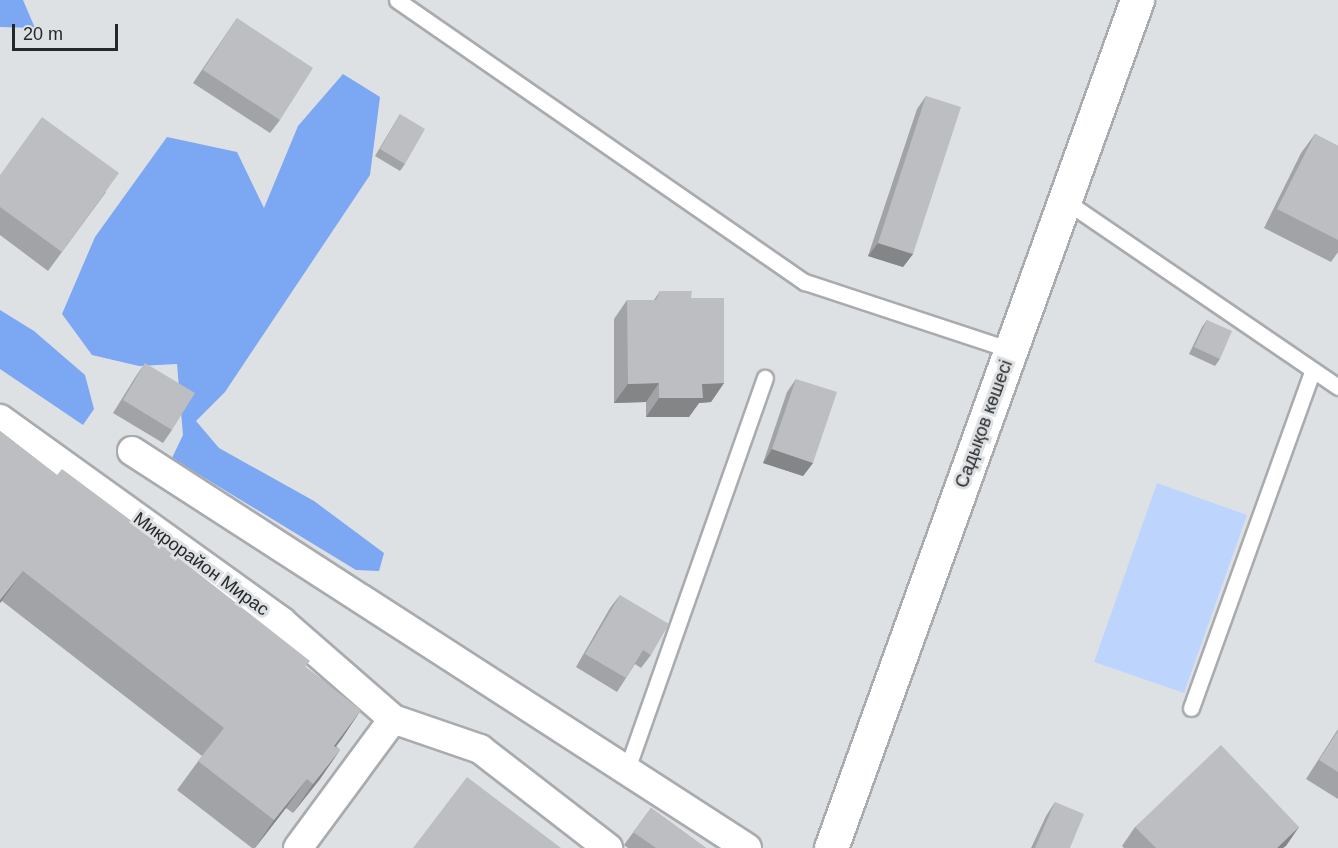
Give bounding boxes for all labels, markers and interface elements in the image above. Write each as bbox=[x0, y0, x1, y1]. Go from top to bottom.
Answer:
scale bar bbox=[15, 12, 122, 50]
text: 20 m bbox=[23, 24, 63, 44]
street label: Садықов көшесі bbox=[951, 357, 1017, 491]
street label: Микрорайон Мирас bbox=[129, 508, 273, 620]

